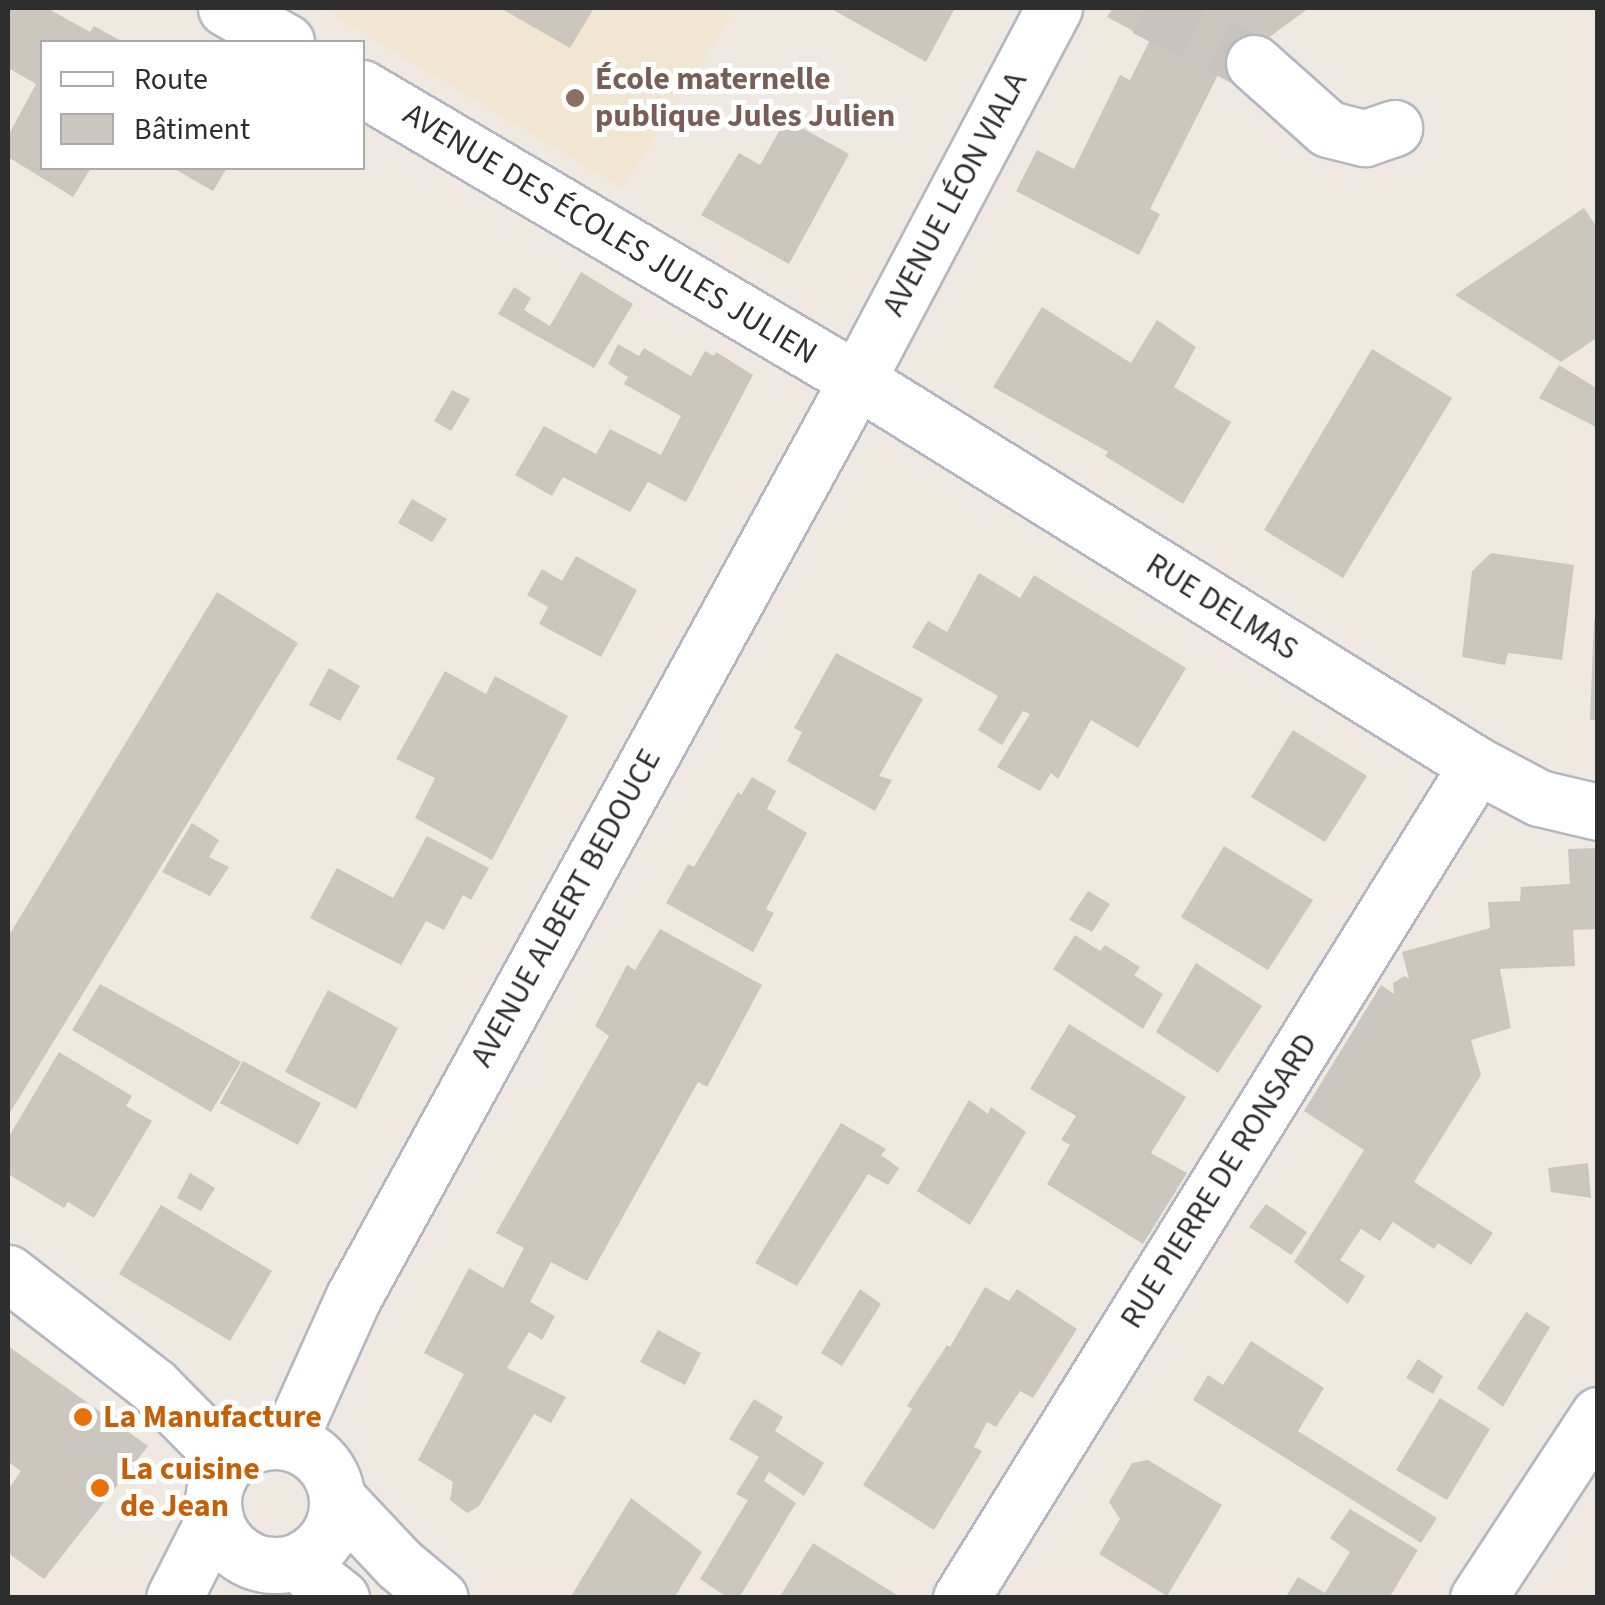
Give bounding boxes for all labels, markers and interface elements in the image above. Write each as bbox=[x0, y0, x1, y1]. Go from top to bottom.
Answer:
legend bbox=[40, 40, 365, 170]
text: Route bbox=[134, 58, 208, 101]
place label: École maternelle publique Jules Julien bbox=[595, 61, 895, 136]
street label: AVENUE LÉON VIALA bbox=[874, 65, 1036, 323]
marker: École maternelle publique Jules Julien bbox=[564, 87, 586, 109]
street label: AVENUE DES ÉCOLES JULES JULIEN bbox=[396, 95, 824, 373]
text: Bâtiment bbox=[134, 108, 250, 151]
street label: RUE DELMAS bbox=[1139, 545, 1305, 669]
street label: AVENUE ALBERT BEDOUCE bbox=[463, 742, 669, 1074]
street label: RUE PIERRE DE RONSARD bbox=[1112, 1026, 1326, 1336]
place label: La Manufacture bbox=[103, 1398, 322, 1436]
marker: La Manufacture bbox=[72, 1406, 94, 1428]
place label: La cuisine de Jean bbox=[120, 1451, 260, 1526]
marker: La cuisine de Jean bbox=[89, 1477, 111, 1499]

